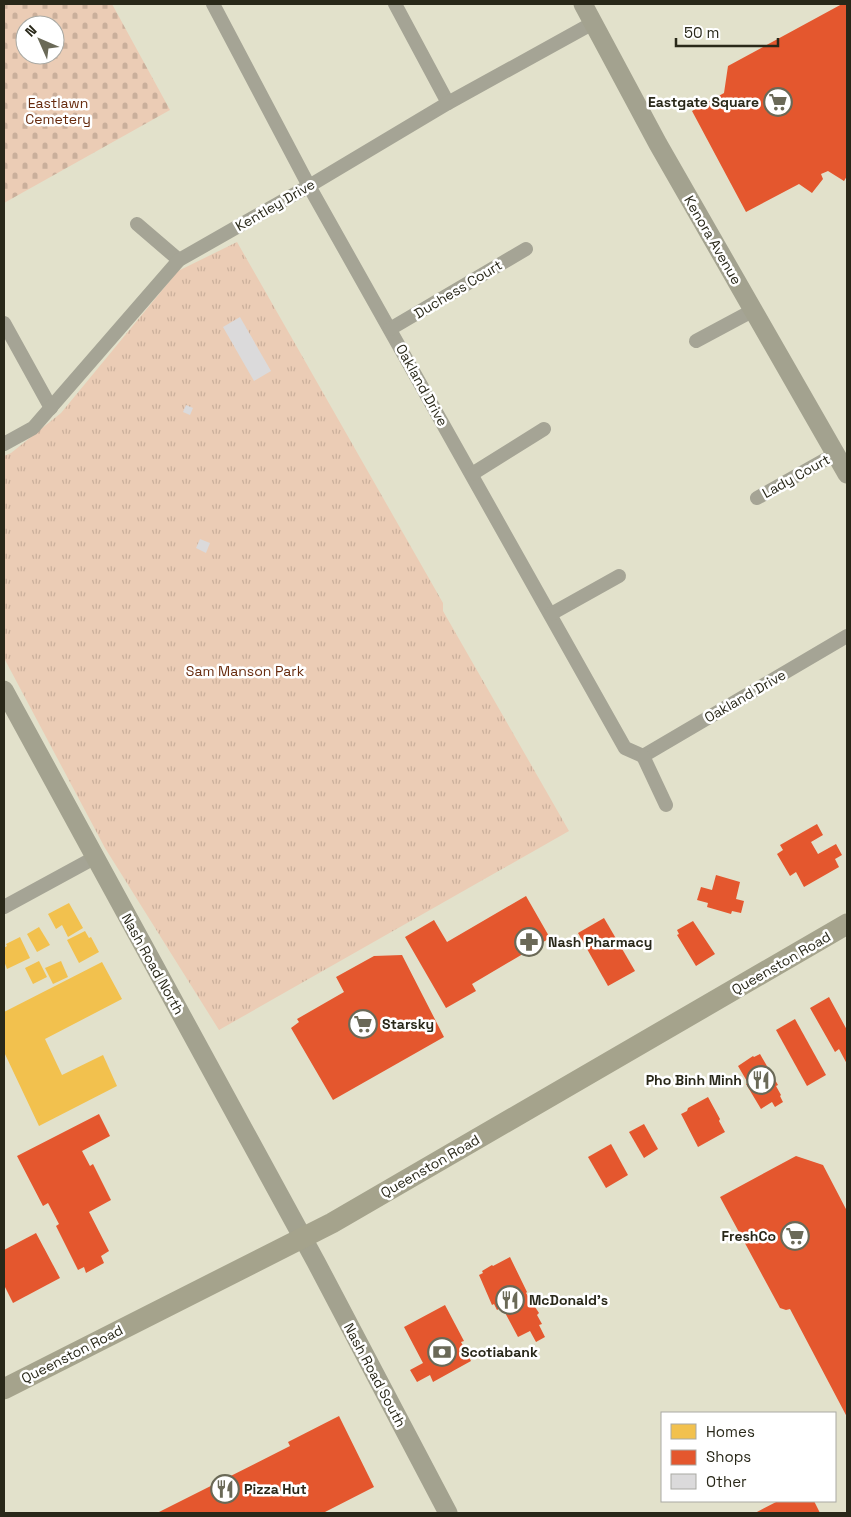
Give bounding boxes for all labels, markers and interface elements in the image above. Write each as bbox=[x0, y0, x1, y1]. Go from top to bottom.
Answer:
north arrow bbox=[15, 15, 65, 65]
scale bar bbox=[676, 15, 778, 47]
text: N bbox=[21, 21, 40, 40]
text: 50 m bbox=[684, 23, 719, 42]
supermarket icon: Eastgate Square bbox=[763, 87, 793, 117]
place label: Eastgate Square bbox=[648, 93, 759, 111]
park label: Eastlawn Cemetery bbox=[25, 94, 91, 128]
street label: Kentley Drive bbox=[232, 175, 318, 235]
street label: Kenora Avenue bbox=[680, 192, 746, 288]
street label: Duchess Court bbox=[411, 256, 505, 322]
street label: Oakland Drive bbox=[392, 341, 452, 429]
street label: Lady Court bbox=[759, 450, 833, 502]
park label: Sam Manson Park bbox=[186, 662, 305, 680]
street label: Oakland Drive bbox=[701, 665, 789, 727]
street label: Nash Road North bbox=[118, 910, 188, 1018]
pharmacy icon: Nash Pharmacy bbox=[514, 927, 544, 957]
street label: Queenston Road bbox=[728, 927, 834, 999]
place label: Nash Pharmacy bbox=[548, 933, 652, 951]
supermarket icon: Starsky bbox=[348, 1009, 378, 1039]
place label: Starsky bbox=[382, 1015, 434, 1033]
restaurant icon: Pho Binh Minh bbox=[746, 1065, 776, 1095]
place label: Pho Binh Minh bbox=[646, 1071, 742, 1089]
street label: Queenston Road bbox=[377, 1130, 483, 1202]
supermarket icon: FreshCo bbox=[780, 1221, 810, 1251]
place label: FreshCo bbox=[722, 1227, 776, 1245]
restaurant icon: McDonald's bbox=[495, 1285, 525, 1315]
place label: McDonald's bbox=[529, 1291, 608, 1309]
street label: Nash Road South bbox=[340, 1320, 410, 1430]
street label: Queenston Road bbox=[18, 1321, 126, 1387]
bank icon: Scotiabank bbox=[427, 1337, 457, 1367]
place label: Scotiabank bbox=[461, 1343, 538, 1361]
legend bbox=[661, 1412, 836, 1502]
text: Homes bbox=[706, 1422, 755, 1441]
text: Shops bbox=[706, 1447, 751, 1466]
text: Other bbox=[706, 1472, 747, 1491]
restaurant icon: Pizza Hut bbox=[210, 1474, 240, 1504]
place label: Pizza Hut bbox=[244, 1480, 307, 1498]

